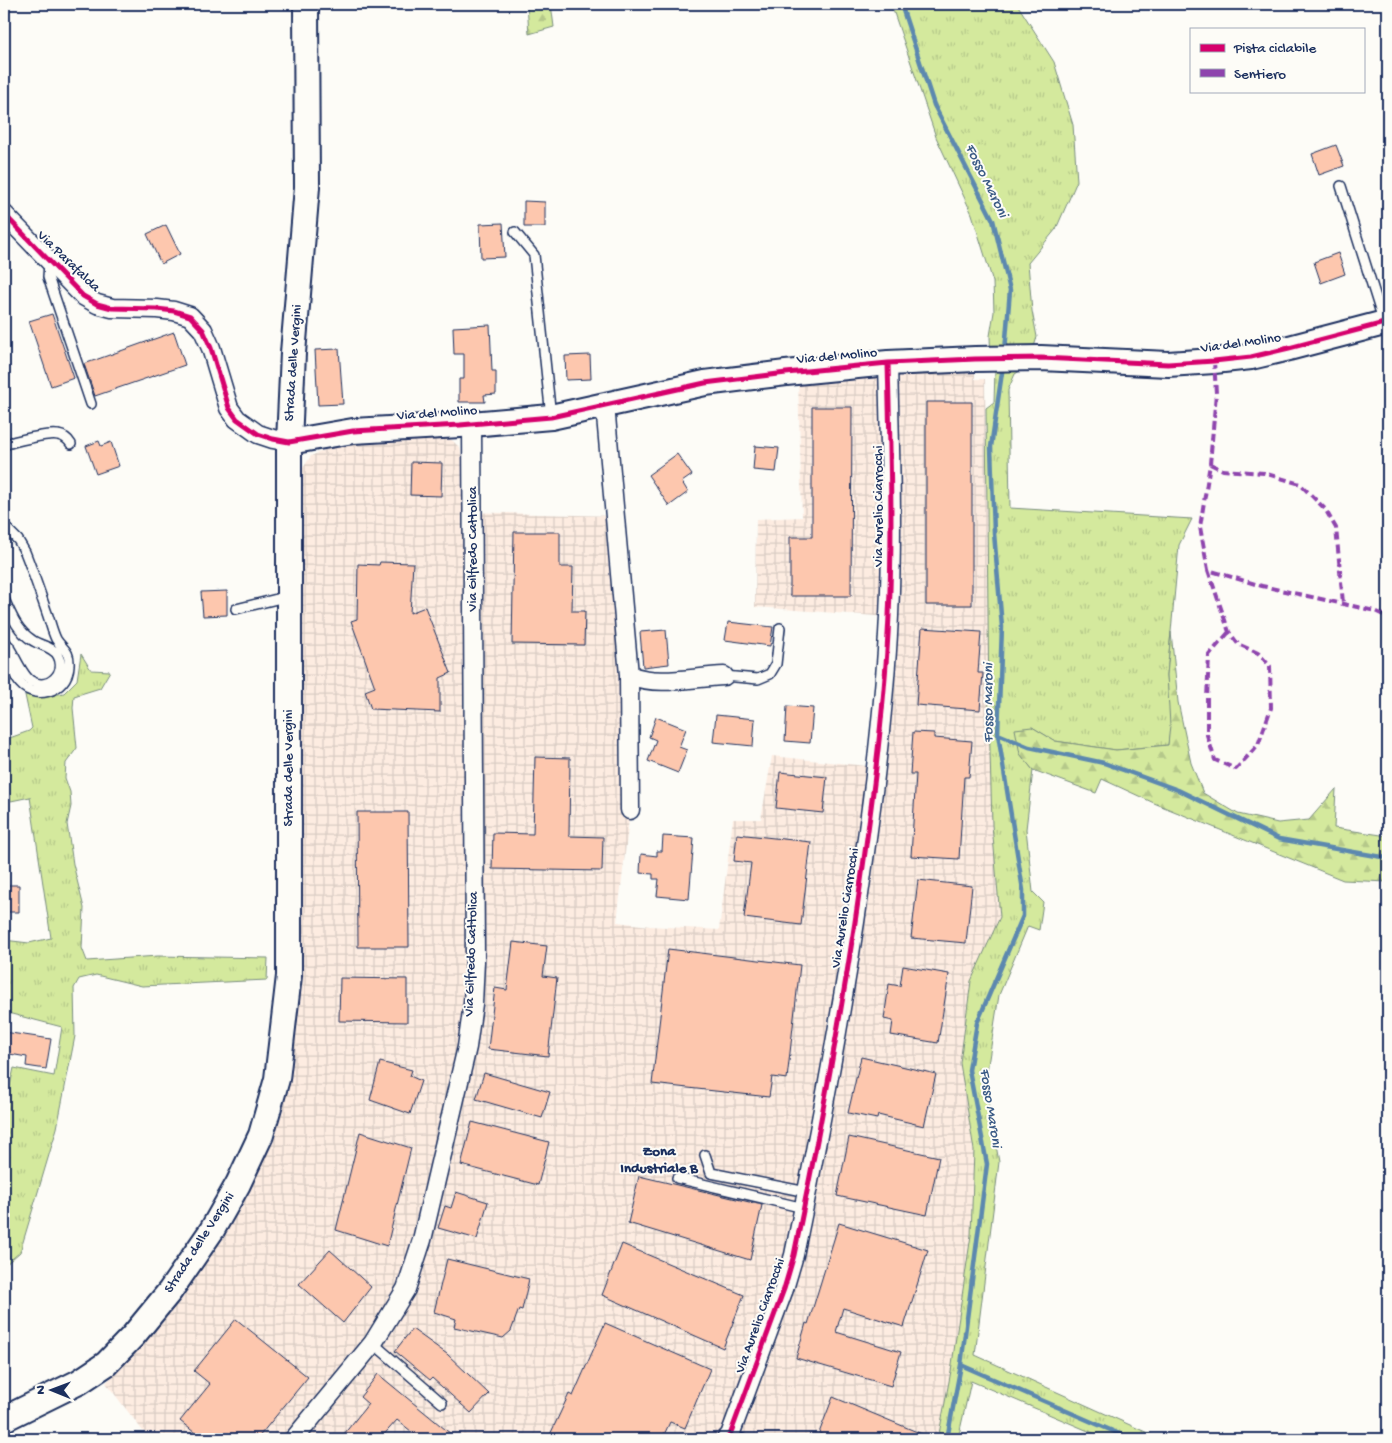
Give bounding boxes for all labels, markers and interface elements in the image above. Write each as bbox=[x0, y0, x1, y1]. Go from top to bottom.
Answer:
legend bbox=[1190, 28, 1364, 92]
text: Pista ciclabile bbox=[1233, 40, 1317, 58]
text: Sentiero bbox=[1234, 66, 1286, 84]
water label: Fosso Maroni bbox=[960, 141, 1012, 222]
street label: Via Parafalda bbox=[32, 227, 104, 297]
street label: Strada delle Vergini bbox=[281, 304, 307, 422]
street label: Via del Molino bbox=[1199, 330, 1282, 358]
street label: Via del Molino bbox=[795, 345, 878, 369]
street label: Via del Molino bbox=[395, 403, 478, 425]
street label: Via Aurelio Ciarrocchi bbox=[871, 445, 888, 568]
street label: Via Gilfredo Cattolica bbox=[465, 485, 482, 612]
water label: Fosso Maroni bbox=[980, 661, 998, 743]
street label: Strada delle Vergini bbox=[281, 709, 298, 827]
street label: Via Aurelio Ciarrocchi bbox=[828, 847, 864, 970]
street label: Via Gilfredo Cattolica bbox=[461, 890, 483, 1018]
water label: Fosso Maroni bbox=[975, 1067, 1005, 1151]
district label: Zona Industriale B bbox=[620, 1143, 699, 1178]
street label: Strada delle Vergini bbox=[161, 1189, 239, 1297]
street label: Via Aurelio Ciarrocchi bbox=[732, 1256, 790, 1377]
north arrow bbox=[28, 1366, 78, 1416]
text: N bbox=[33, 1385, 50, 1395]

